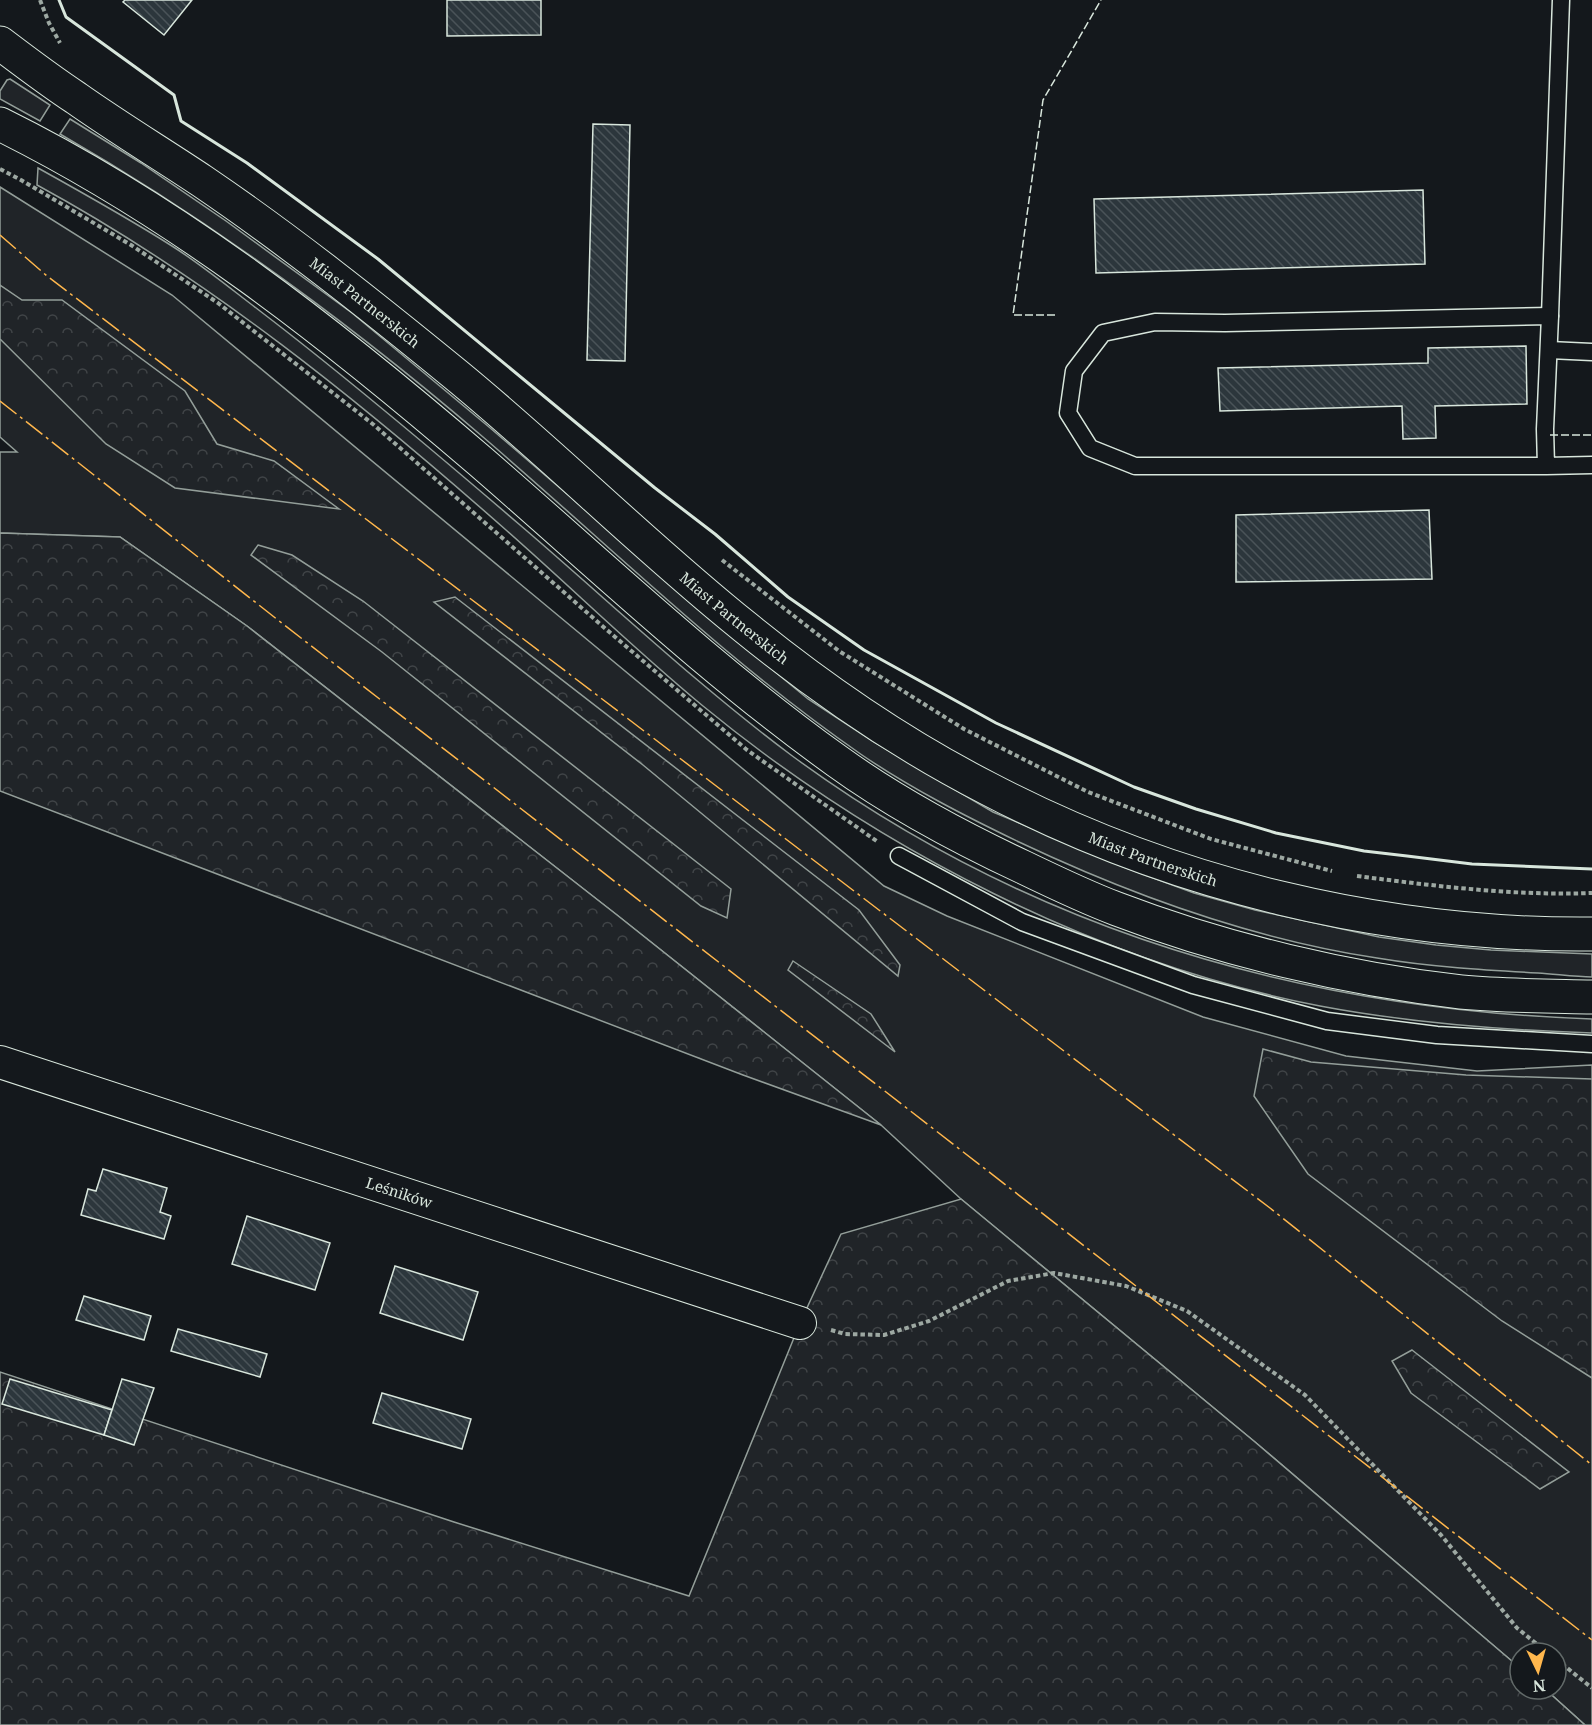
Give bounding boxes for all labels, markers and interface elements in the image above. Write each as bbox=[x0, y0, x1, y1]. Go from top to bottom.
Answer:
street label: Miast Partnerskich bbox=[306, 252, 425, 352]
street label: Miast Partnerskich bbox=[676, 567, 794, 668]
street label: Miast Partnerskich bbox=[1086, 827, 1220, 891]
street label: Leśników bbox=[364, 1172, 435, 1212]
north arrow bbox=[1508, 1641, 1568, 1701]
text: N bbox=[1532, 1674, 1547, 1697]

